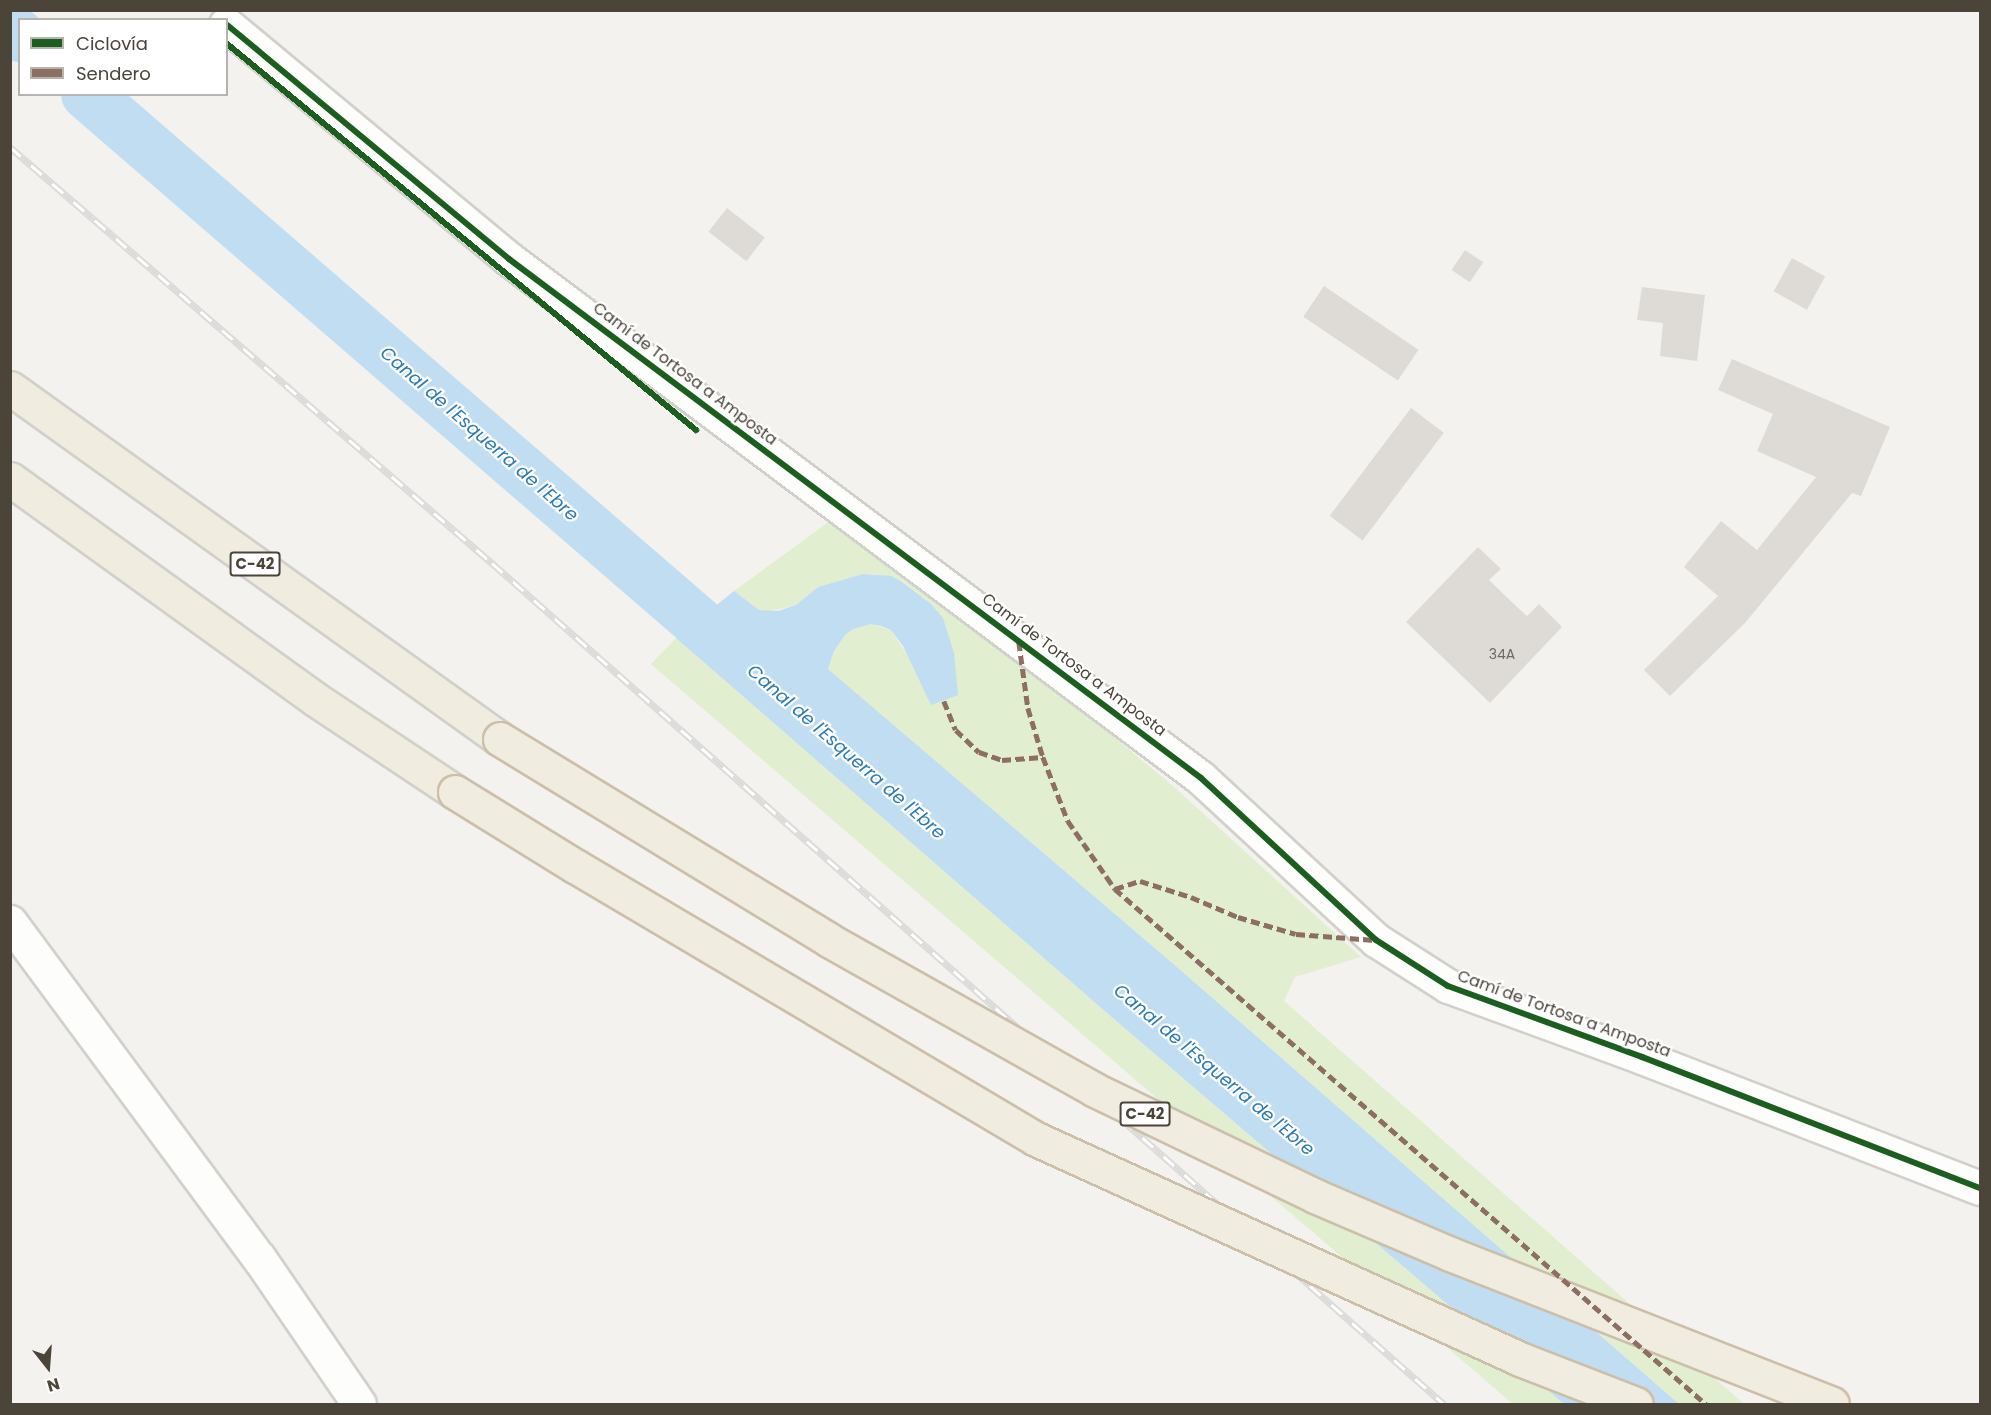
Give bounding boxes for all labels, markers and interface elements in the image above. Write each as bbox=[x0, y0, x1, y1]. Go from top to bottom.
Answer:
legend bbox=[18, 18, 228, 96]
text: Ciclovía bbox=[76, 31, 148, 56]
text: Sendero bbox=[76, 61, 151, 86]
street label: Camí de Tortosa a Amposta bbox=[589, 298, 781, 450]
water label: Canal de l'Esquerra de l'Ebre bbox=[376, 342, 582, 526]
road number: C-42 bbox=[230, 552, 280, 576]
street label: Camí de Tortosa a Amposta bbox=[978, 589, 1170, 741]
house number: 34A bbox=[1489, 646, 1515, 662]
water label: Canal de l'Esquerra de l'Ebre bbox=[743, 660, 949, 844]
street label: Camí de Tortosa a Amposta bbox=[1455, 966, 1673, 1062]
water label: Canal de l'Esquerra de l'Ebre bbox=[1109, 980, 1319, 1160]
road number: C-42 bbox=[1120, 1102, 1170, 1126]
north arrow bbox=[18, 1337, 78, 1397]
text: N bbox=[44, 1372, 63, 1397]

